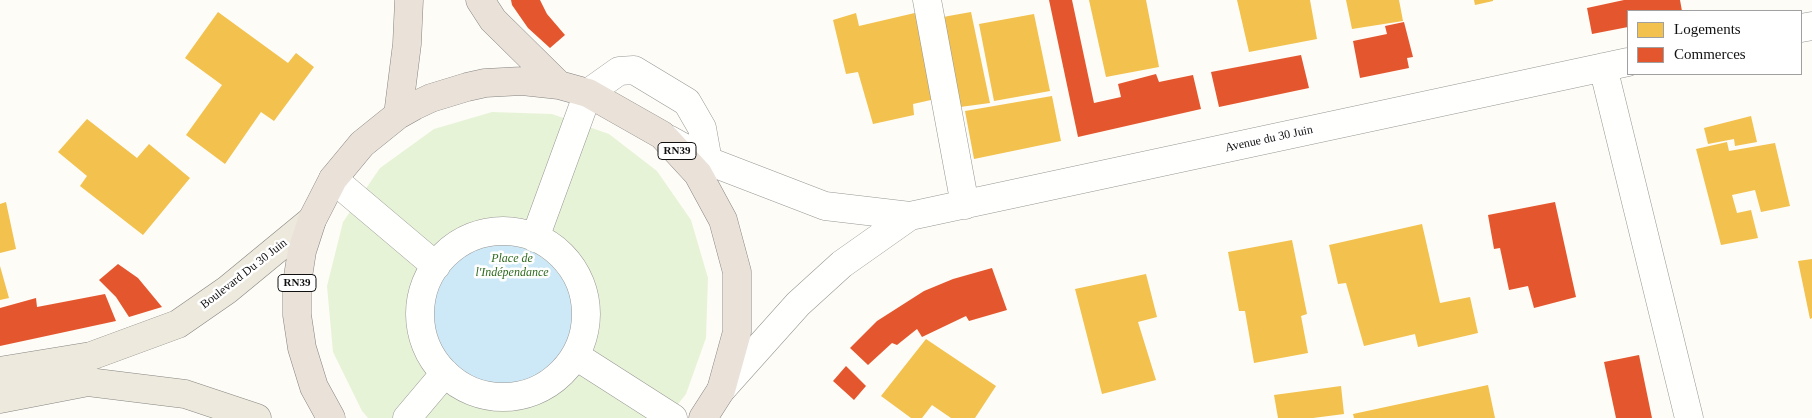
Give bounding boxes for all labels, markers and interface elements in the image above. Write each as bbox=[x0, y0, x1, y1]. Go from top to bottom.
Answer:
legend bbox=[1627, 10, 1802, 75]
text: Logements bbox=[1674, 21, 1741, 37]
text: Commerces bbox=[1674, 46, 1746, 62]
street label: Avenue du 30 Juin bbox=[1224, 123, 1314, 155]
road number: RN39 bbox=[658, 142, 696, 160]
street label: Boulevard Du 30 Juin bbox=[198, 236, 290, 312]
park label: Place de l'Indépendance bbox=[475, 252, 549, 280]
road number: RN39 bbox=[278, 274, 316, 292]

